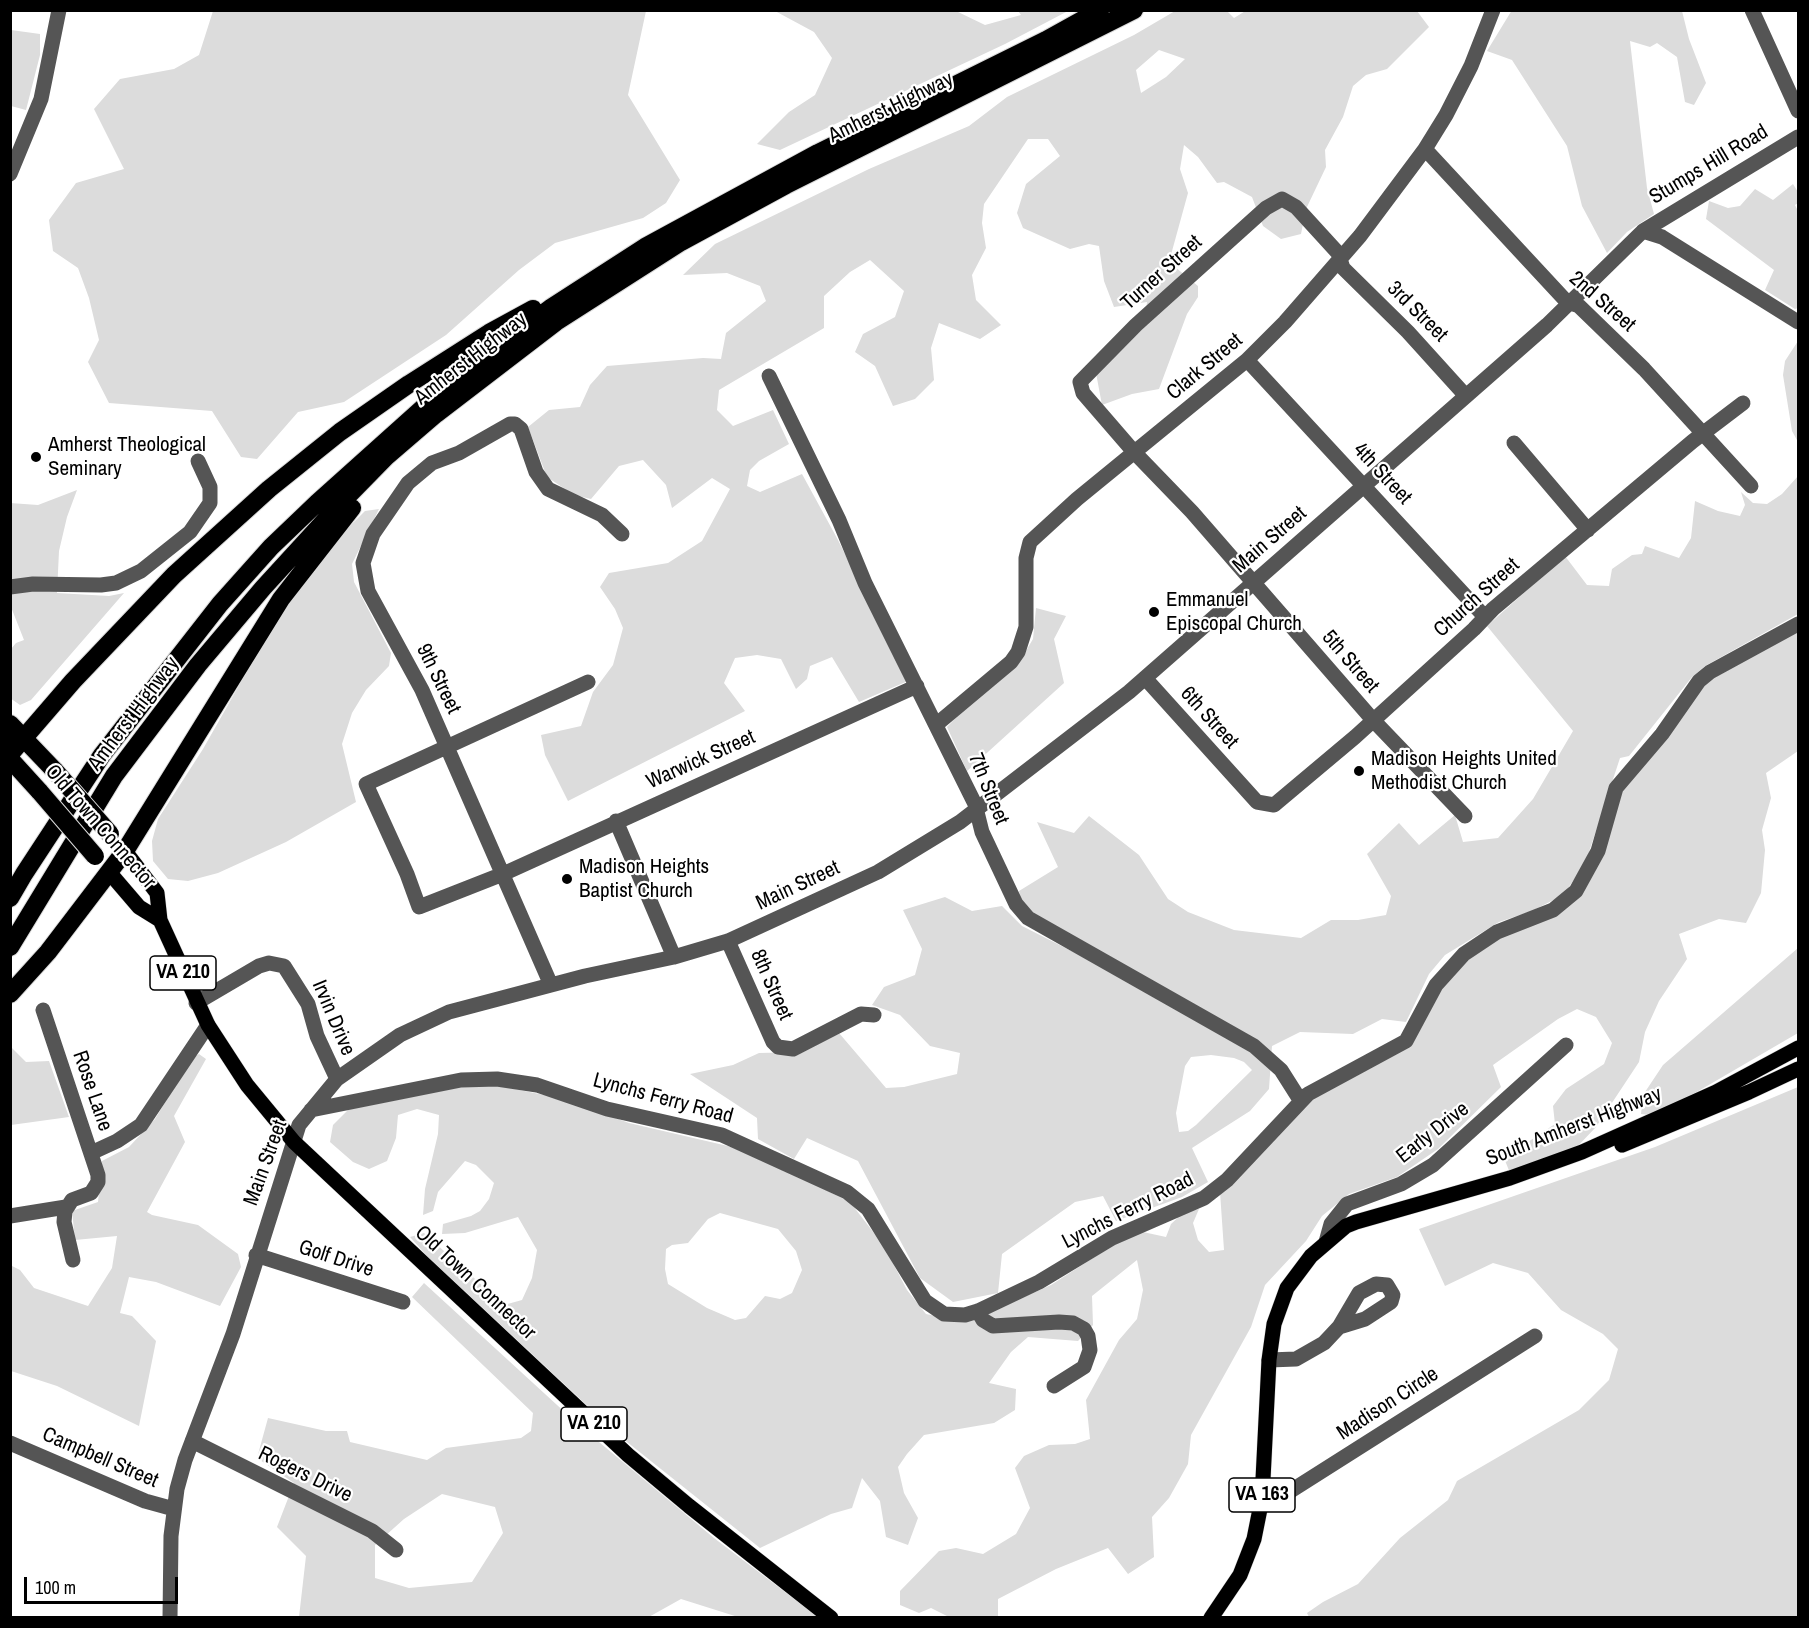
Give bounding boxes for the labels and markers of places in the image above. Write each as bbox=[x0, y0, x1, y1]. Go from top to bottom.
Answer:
place label: Amherst Theological Seminary bbox=[48, 432, 206, 482]
marker: Amherst Theological Seminary bbox=[29, 450, 43, 464]
place label: Emmanuel Episcopal Church bbox=[1166, 587, 1302, 637]
marker: Emmanuel Episcopal Church bbox=[1147, 605, 1161, 619]
place label: Madison Heights United Methodist Church bbox=[1371, 746, 1557, 796]
marker: Madison Heights United Methodist Church bbox=[1352, 764, 1366, 778]
place label: Madison Heights Baptist Church bbox=[579, 854, 709, 904]
marker: Madison Heights Baptist Church bbox=[560, 872, 574, 886]

